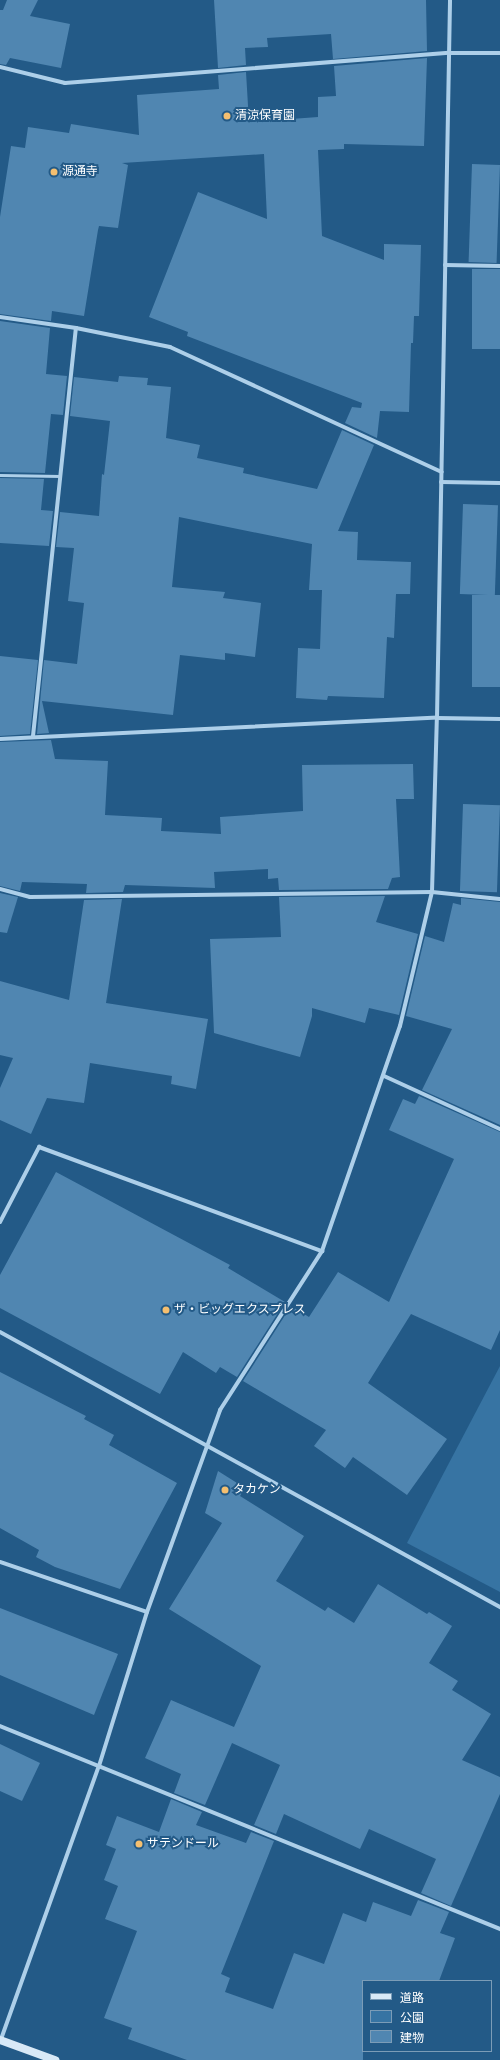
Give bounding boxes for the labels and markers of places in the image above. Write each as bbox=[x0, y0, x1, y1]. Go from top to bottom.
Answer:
place label: 清涼保育園 bbox=[235, 109, 295, 123]
marker: 清涼保育園 bbox=[222, 111, 232, 121]
place label: 源通寺 bbox=[62, 165, 98, 179]
marker: 源通寺 bbox=[49, 167, 59, 177]
place label: ザ・ビッグエクスプレス bbox=[174, 1303, 306, 1317]
marker: ザ・ビッグエクスプレス bbox=[161, 1305, 171, 1315]
place label: タカケン bbox=[233, 1483, 281, 1497]
marker: タカケン bbox=[220, 1485, 230, 1495]
place label: サテンドール bbox=[147, 1837, 219, 1851]
marker: サテンドール bbox=[134, 1839, 144, 1849]

